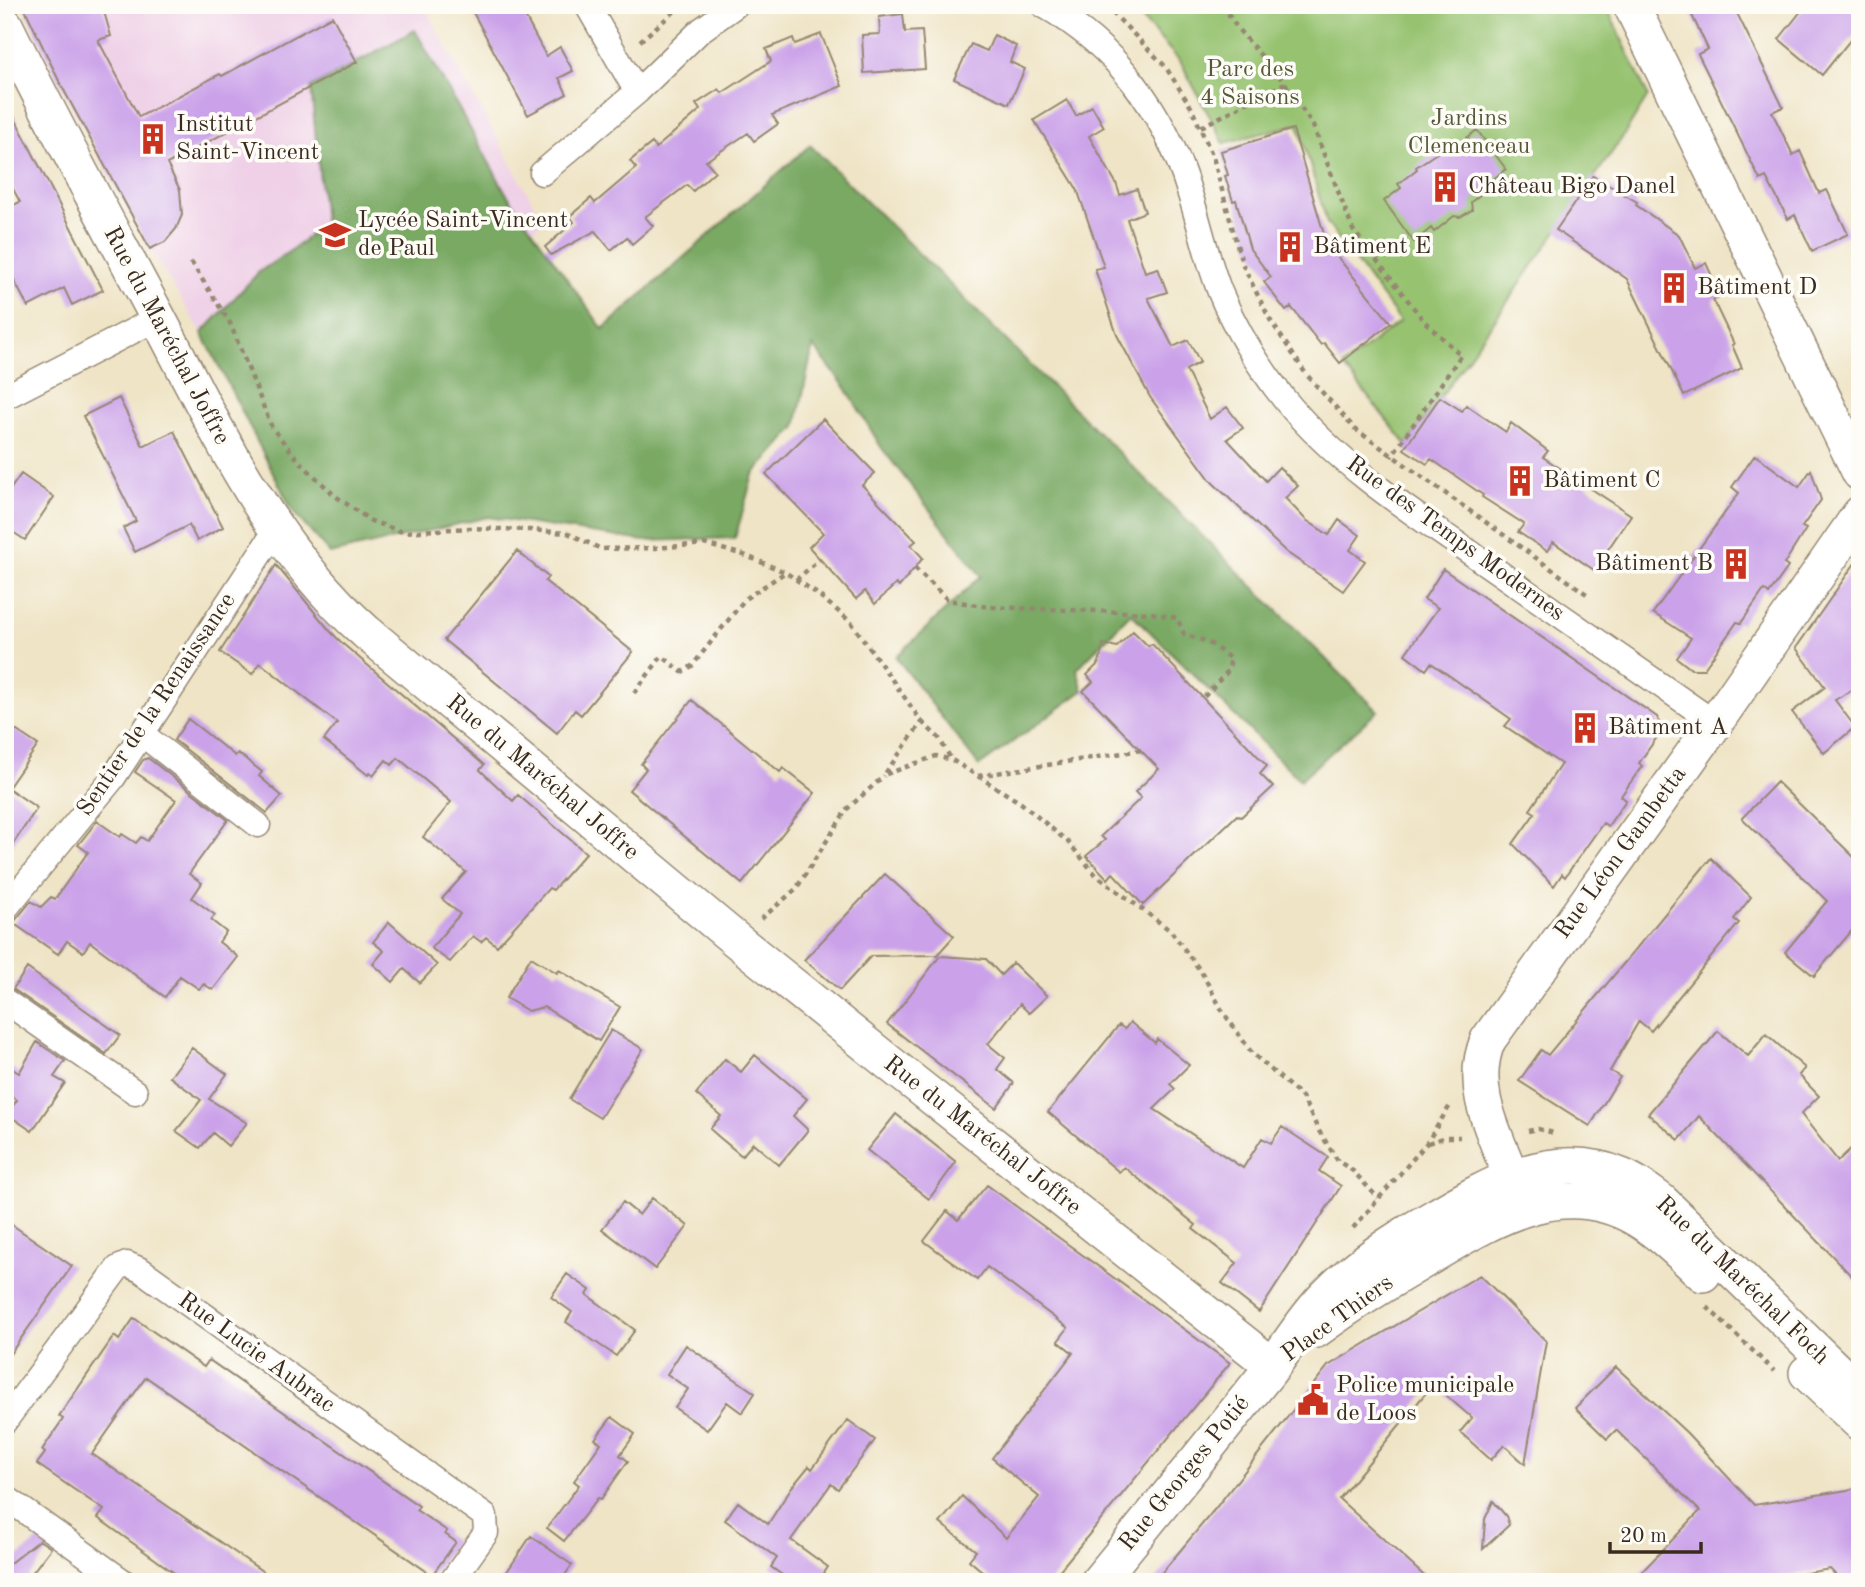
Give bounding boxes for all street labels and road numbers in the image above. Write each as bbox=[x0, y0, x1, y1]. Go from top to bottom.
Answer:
street label: Rue du Maréchal Joffre bbox=[98, 223, 234, 449]
street label: Rue des Temps Modernes bbox=[1341, 452, 1569, 626]
street label: Sentier de la Renaissance bbox=[73, 589, 241, 821]
street label: Rue du Maréchal Joffre bbox=[441, 691, 643, 865]
street label: Rue Léon Gambetta bbox=[1551, 762, 1692, 944]
street label: Rue du Maréchal Joffre bbox=[879, 1052, 1085, 1220]
street label: Rue du Maréchal Foch bbox=[1651, 1192, 1833, 1370]
street label: Place Thiers bbox=[1278, 1271, 1398, 1367]
street label: Rue Lucie Aubrac bbox=[173, 1288, 339, 1418]
street label: Rue Georges Potié bbox=[1115, 1392, 1255, 1556]

